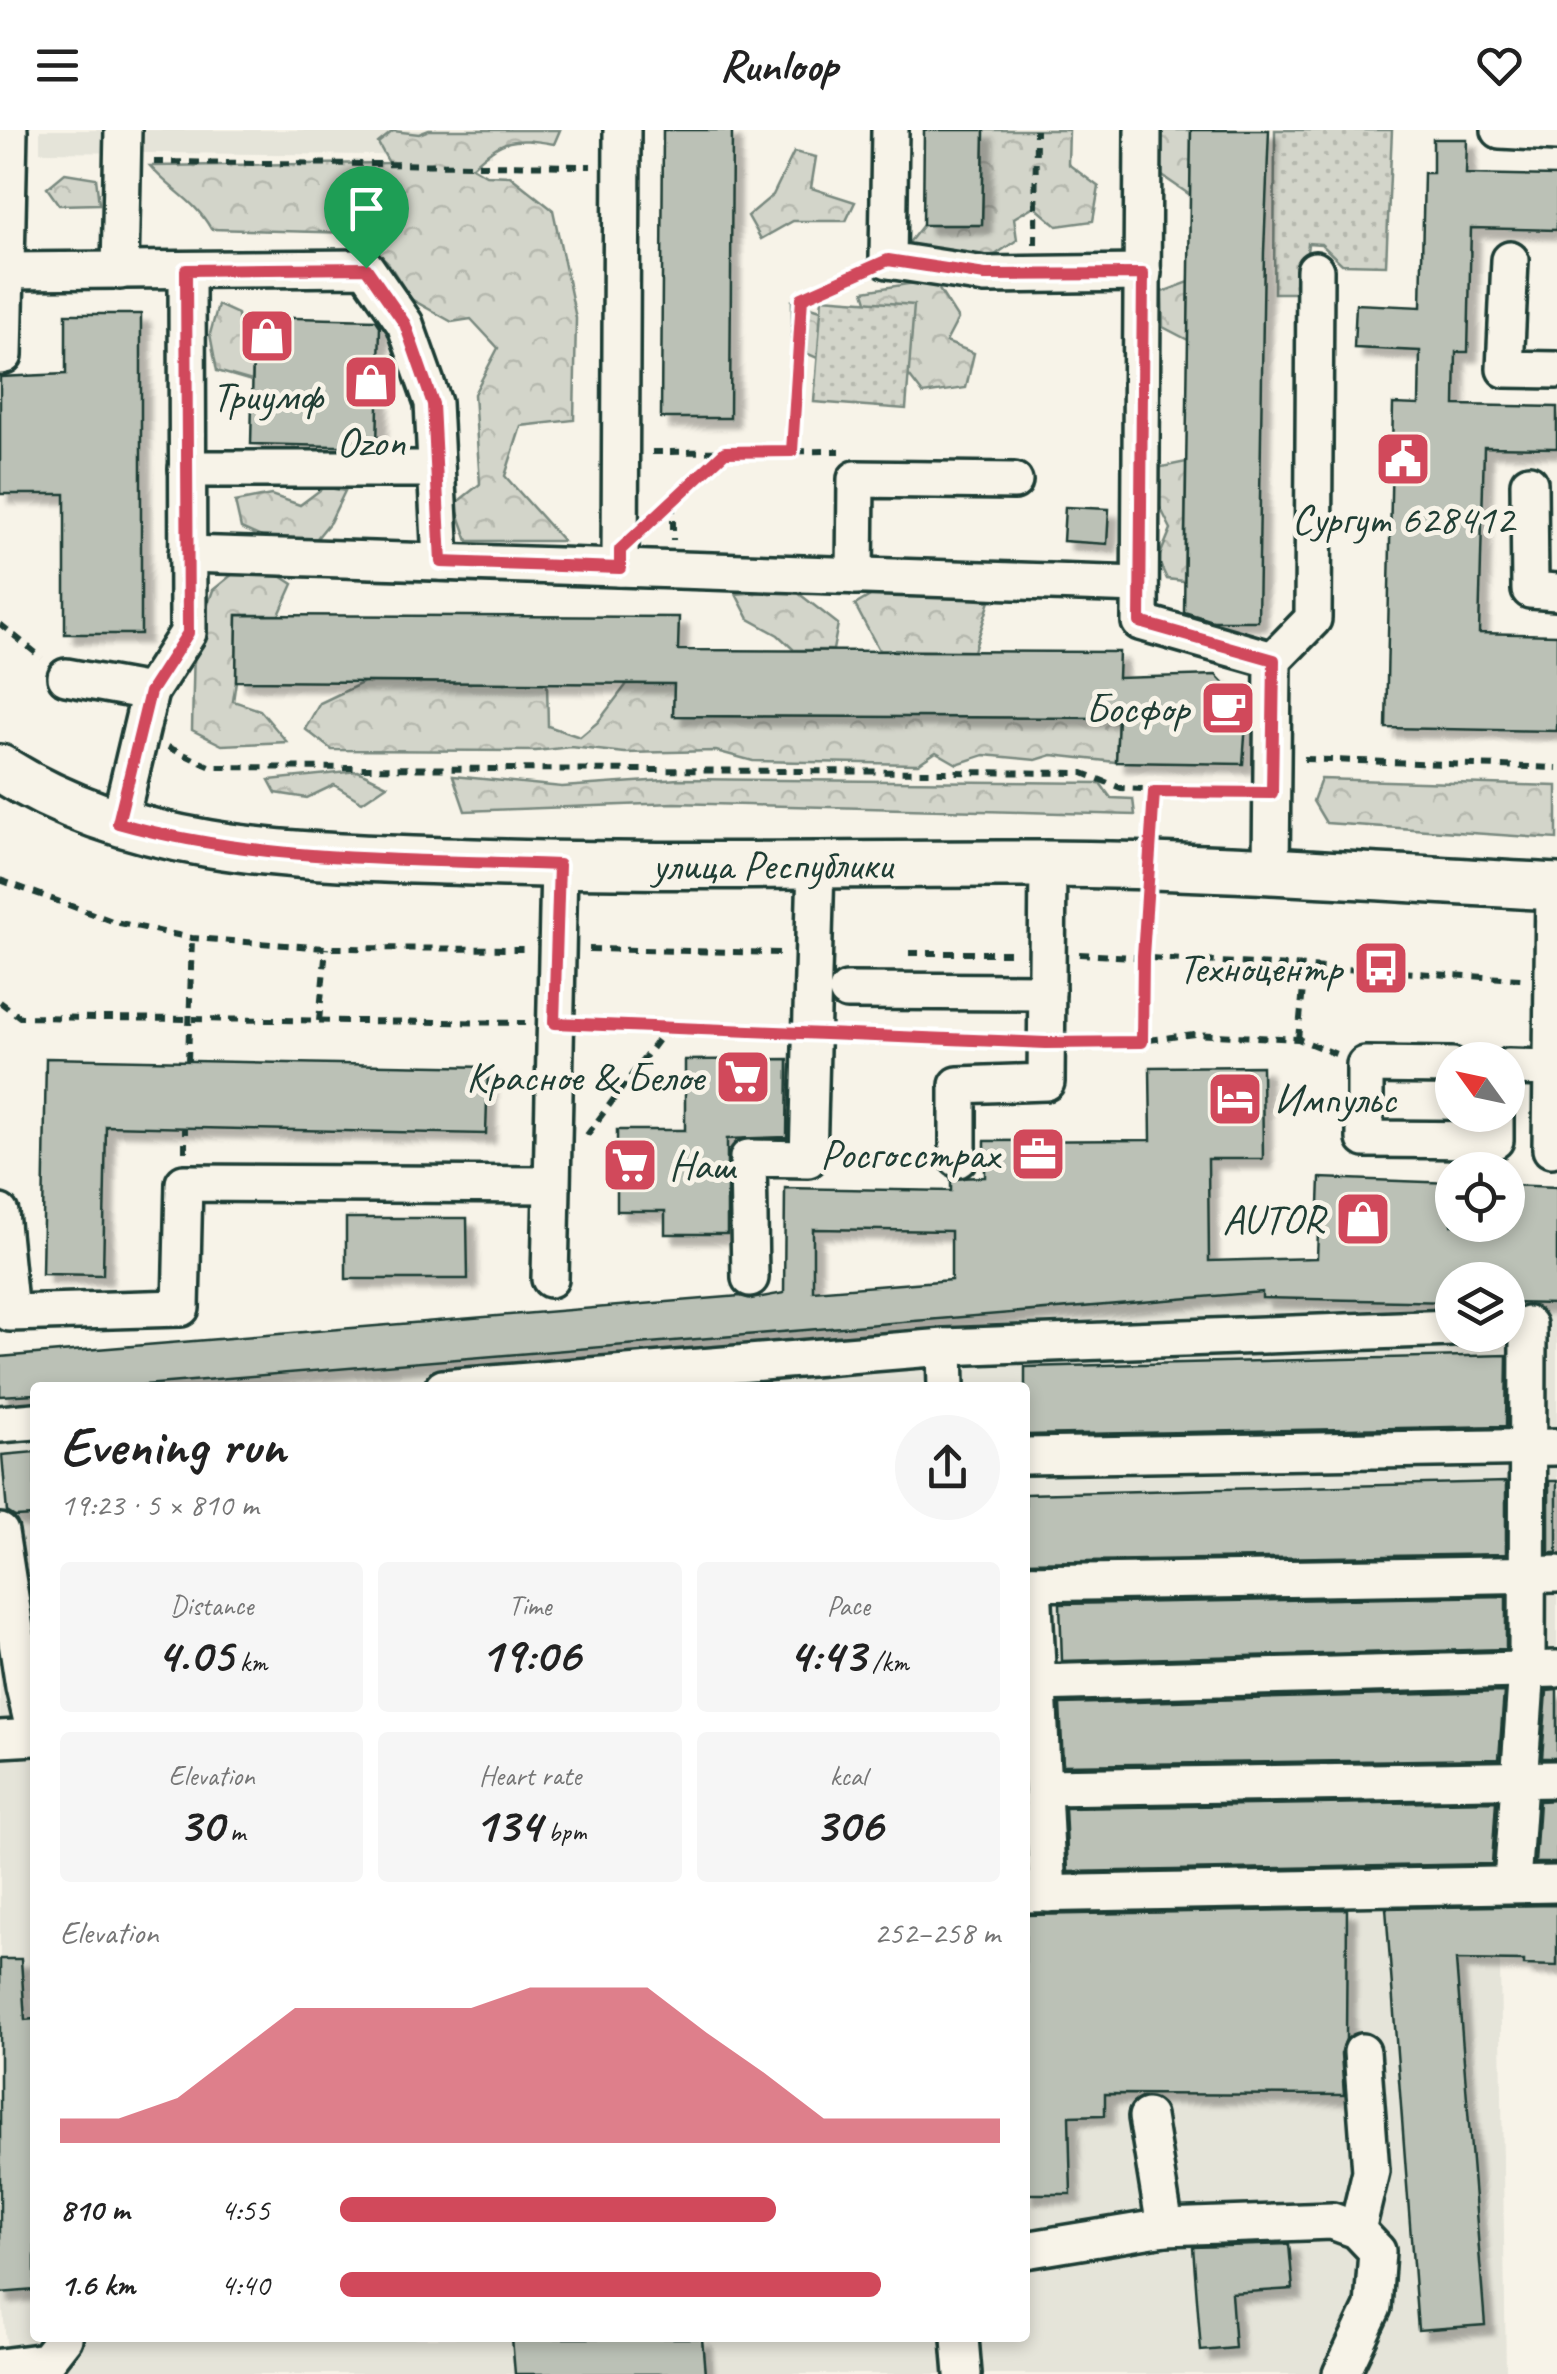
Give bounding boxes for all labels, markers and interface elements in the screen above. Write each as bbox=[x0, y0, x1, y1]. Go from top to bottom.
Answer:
text: Runloop bbox=[719, 37, 838, 94]
icon: menu bbox=[30, 38, 85, 93]
icon: heart bbox=[1472, 38, 1527, 93]
pin bbox=[324, 166, 409, 269]
icon: arrive bbox=[339, 181, 394, 236]
shop icon: Триумф bbox=[237, 306, 297, 366]
shop icon: Ozon bbox=[341, 352, 401, 412]
place label: Триумф bbox=[212, 370, 325, 423]
place label: Ozon bbox=[336, 416, 407, 469]
public building icon: Сургут 628412 bbox=[1373, 429, 1433, 489]
place label: Сургут 628412 bbox=[1292, 493, 1517, 546]
cafe icon: Босфор bbox=[1198, 678, 1258, 738]
place label: Босфор bbox=[1085, 682, 1192, 735]
street label: улица Республики bbox=[649, 838, 895, 892]
bus stop icon: Техноцентр bbox=[1351, 938, 1411, 998]
place label: Техноцентр bbox=[1178, 942, 1345, 995]
north arrow bbox=[1435, 1042, 1525, 1132]
map controls bbox=[1435, 1042, 1525, 1352]
supermarket icon: Красное & Белое bbox=[713, 1047, 773, 1107]
place label: Красное & Белое bbox=[466, 1051, 706, 1104]
hotel icon: Импульс bbox=[1205, 1069, 1265, 1129]
place label: Импульс bbox=[1274, 1073, 1398, 1126]
office icon: Росгосстрах bbox=[1008, 1124, 1068, 1184]
place label: Росгосстрах bbox=[820, 1128, 1003, 1181]
supermarket icon: Наш bbox=[600, 1135, 660, 1195]
place label: Наш bbox=[669, 1139, 737, 1192]
button: locate bbox=[1435, 1152, 1525, 1242]
shop icon: AUTOR bbox=[1333, 1189, 1393, 1249]
place label: AUTOR bbox=[1223, 1193, 1328, 1246]
button: layers bbox=[1435, 1262, 1525, 1352]
text: Evening run bbox=[60, 1411, 285, 1481]
button: share bbox=[895, 1415, 1000, 1520]
text: 19:23 · 5 × 810 m bbox=[60, 1484, 258, 1525]
text: Distance bbox=[170, 1588, 253, 1623]
text: Time bbox=[509, 1588, 551, 1623]
text: Pace bbox=[827, 1588, 870, 1623]
text: 4.05 bbox=[156, 1623, 233, 1686]
text: 19:06 bbox=[480, 1623, 580, 1686]
text: 4:43 bbox=[788, 1623, 865, 1686]
text: km bbox=[233, 1644, 267, 1679]
text: /km bbox=[865, 1644, 909, 1679]
text: Elevation bbox=[169, 1758, 255, 1793]
text: Heart rate bbox=[479, 1758, 581, 1793]
text: kcal bbox=[830, 1758, 867, 1793]
text: 30 bbox=[178, 1793, 223, 1856]
text: 134 bbox=[474, 1793, 541, 1856]
text: 306 bbox=[814, 1793, 883, 1856]
text: m bbox=[223, 1814, 245, 1849]
text: bpm bbox=[541, 1814, 586, 1849]
text: Elevation bbox=[60, 1912, 158, 1953]
text: 252–258 m bbox=[874, 1912, 1000, 1953]
text: 810 m bbox=[60, 2189, 129, 2230]
text: 4:55 bbox=[220, 2189, 270, 2230]
text: 1.6 km bbox=[60, 2264, 135, 2305]
text: 4:40 bbox=[220, 2264, 270, 2305]

